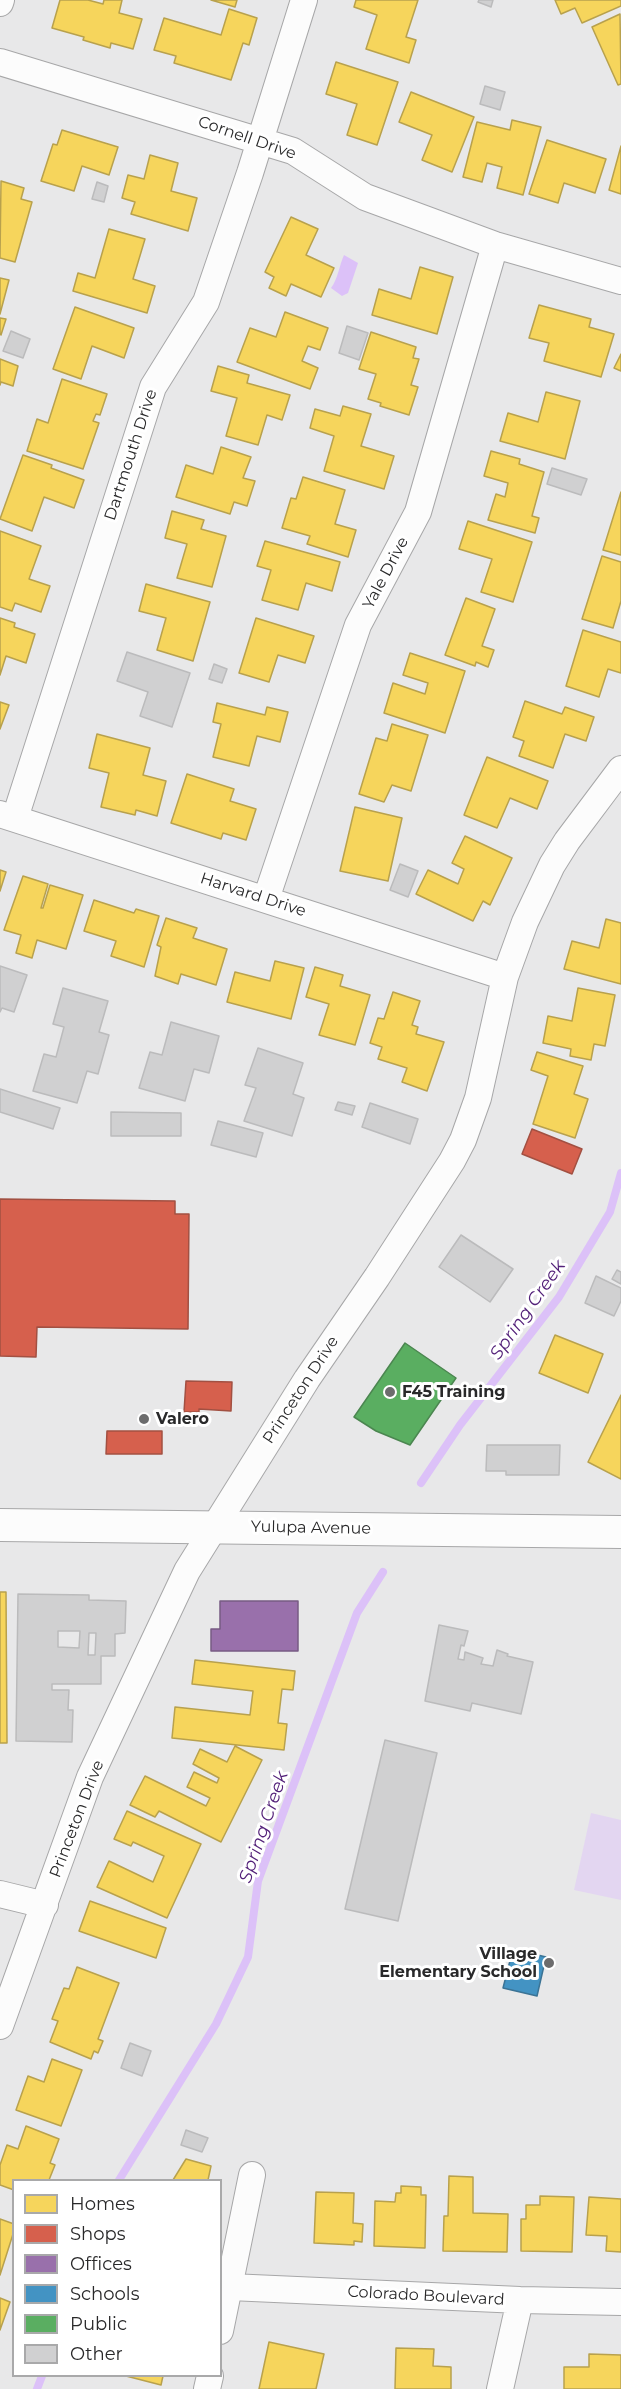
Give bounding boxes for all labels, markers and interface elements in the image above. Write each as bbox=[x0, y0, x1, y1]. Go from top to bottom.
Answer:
street label: Cornell Drive bbox=[195, 112, 299, 164]
street label: Dartmouth Drive bbox=[101, 387, 161, 523]
street label: Yale Drive bbox=[359, 534, 413, 612]
street label: Harvard Drive bbox=[198, 869, 308, 921]
water label: Spring Creek bbox=[486, 1256, 570, 1364]
street label: Princeton Drive bbox=[259, 1333, 343, 1447]
place label: F45 Training bbox=[402, 1382, 505, 1402]
marker: F45 Training bbox=[383, 1385, 397, 1399]
place label: Valero bbox=[156, 1409, 209, 1429]
marker: Valero bbox=[137, 1412, 151, 1426]
street label: Yulupa Avenue bbox=[251, 1517, 371, 1539]
street label: Princeton Drive bbox=[46, 1758, 108, 1880]
water label: Spring Creek bbox=[235, 1768, 293, 1886]
place label: Village Elementary School bbox=[379, 1944, 537, 1982]
marker: Village Elementary School bbox=[542, 1956, 556, 1970]
legend bbox=[12, 2179, 222, 2377]
text: Homes bbox=[70, 2193, 135, 2215]
text: Shops bbox=[70, 2223, 126, 2245]
text: Offices bbox=[70, 2253, 132, 2275]
street label: Colorado Boulevard bbox=[347, 2282, 505, 2310]
text: Schools bbox=[70, 2283, 139, 2305]
text: Public bbox=[70, 2313, 127, 2335]
text: Other bbox=[70, 2343, 123, 2365]

